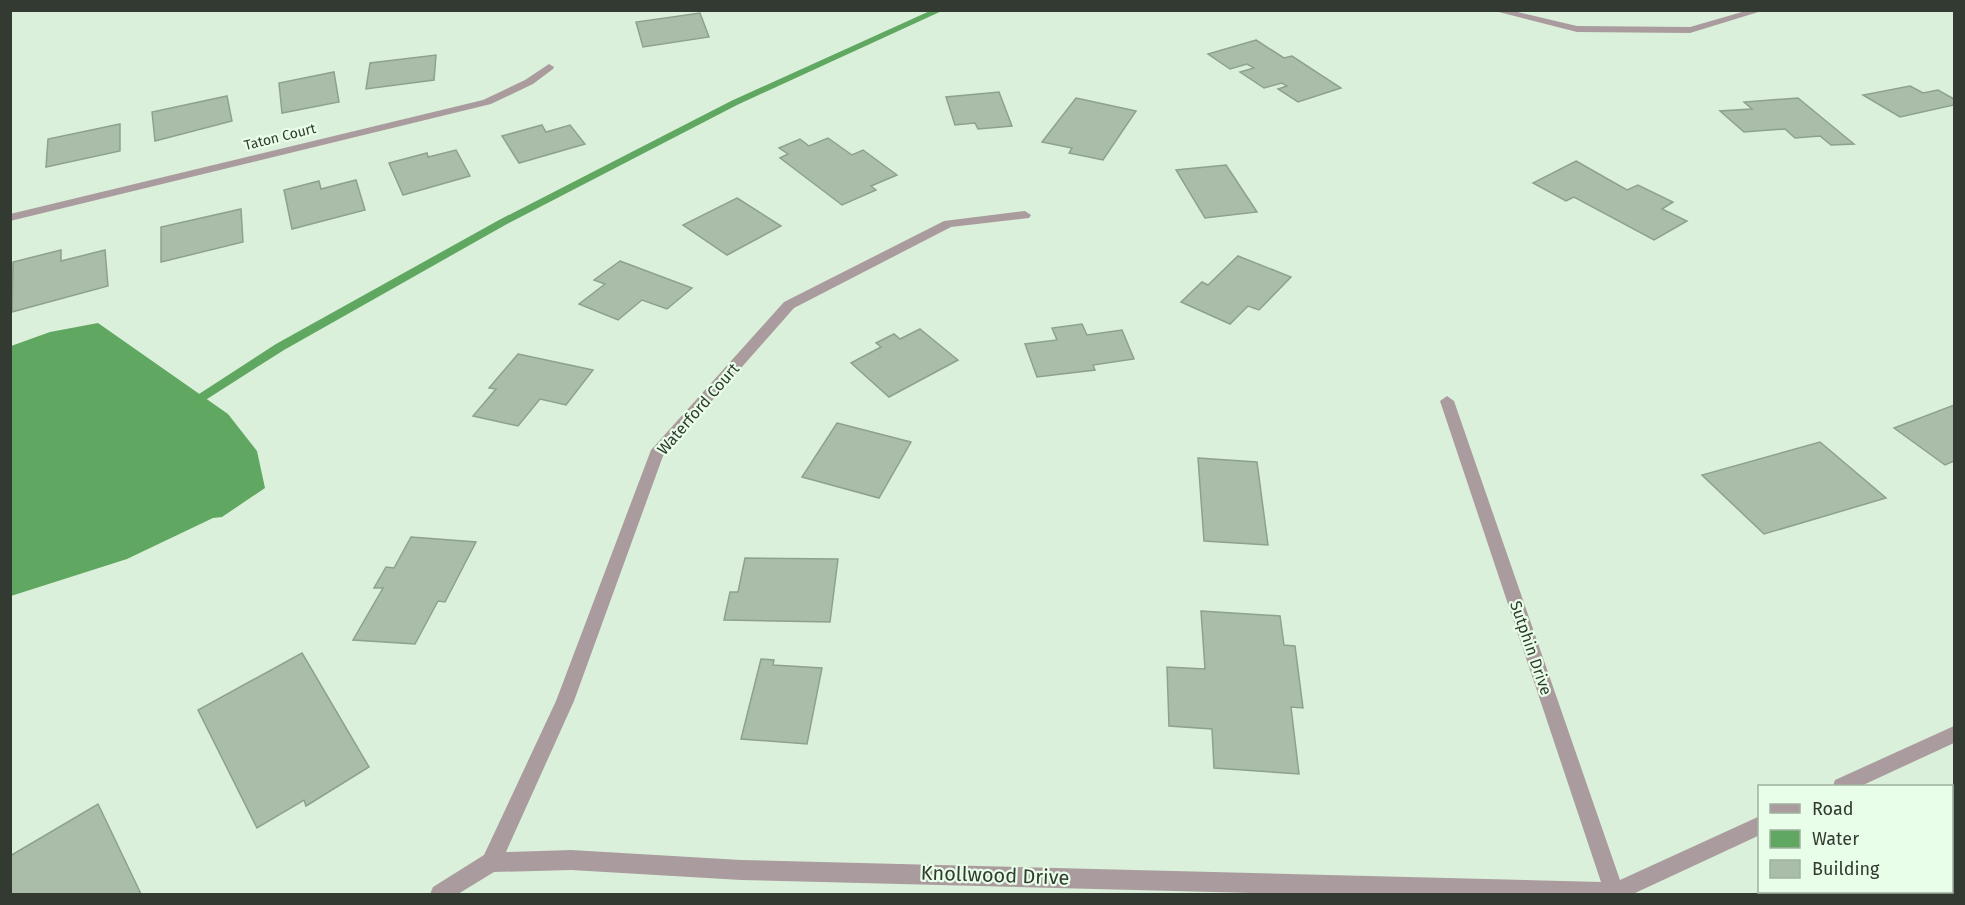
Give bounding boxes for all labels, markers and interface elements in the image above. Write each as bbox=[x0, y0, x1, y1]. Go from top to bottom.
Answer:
street label: Taton Court bbox=[242, 120, 319, 154]
street label: Waterford Court bbox=[653, 359, 743, 459]
street label: Sutphin Drive bbox=[1506, 598, 1556, 698]
legend bbox=[1758, 785, 1953, 893]
text: Road bbox=[1812, 798, 1854, 820]
text: Water bbox=[1812, 828, 1859, 850]
text: Building bbox=[1812, 858, 1880, 880]
street label: Knollwood Drive bbox=[920, 860, 1070, 890]

